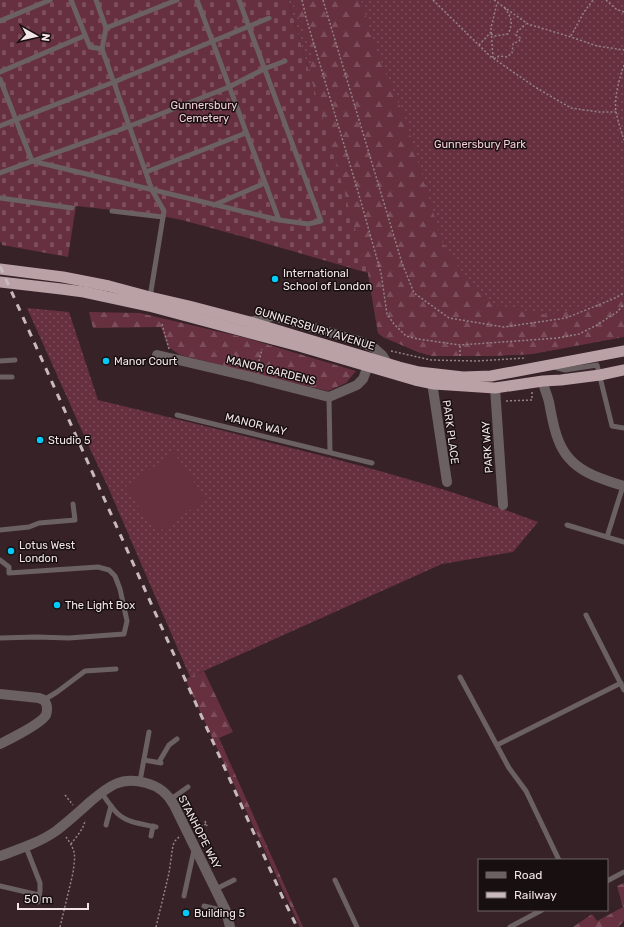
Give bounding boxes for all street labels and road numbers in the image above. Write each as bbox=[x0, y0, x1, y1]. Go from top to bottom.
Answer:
street label: GUNNERSBURY AVENUE bbox=[253, 304, 377, 353]
street label: MANOR GARDENS bbox=[225, 353, 317, 388]
street label: PARK PLACE bbox=[440, 399, 462, 465]
street label: MANOR WAY bbox=[224, 411, 288, 438]
street label: PARK WAY bbox=[479, 420, 496, 474]
street label: STANHOPE WAY bbox=[175, 793, 224, 871]

